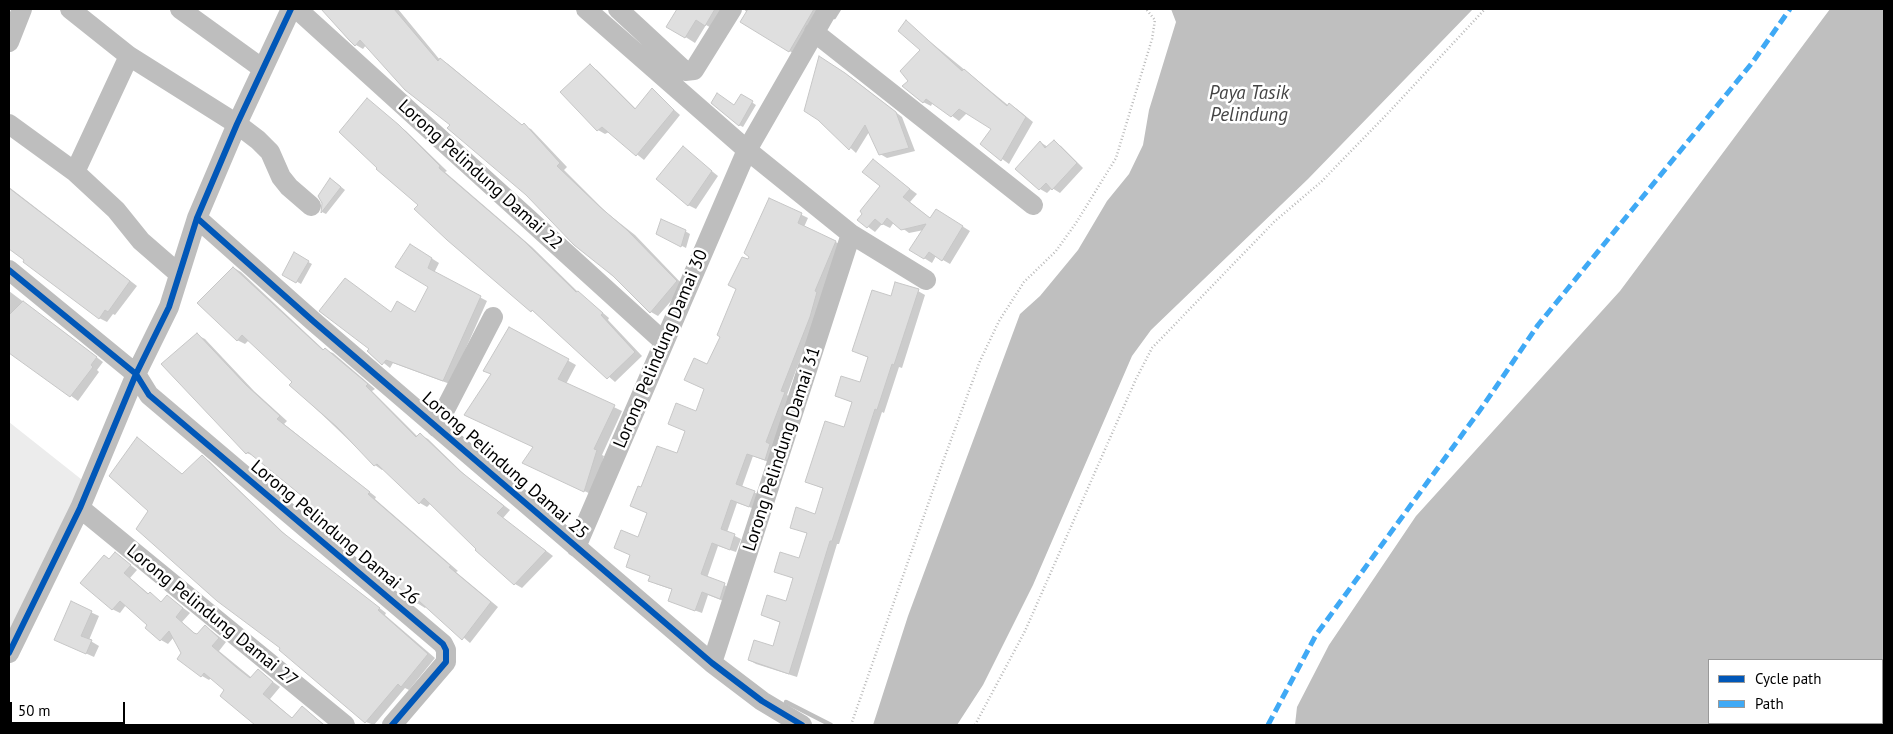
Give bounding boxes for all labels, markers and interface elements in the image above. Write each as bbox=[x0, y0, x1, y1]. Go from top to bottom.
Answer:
water label: Paya Tasik Pelindung bbox=[1209, 83, 1289, 127]
street label: Lorong Pelindung Damai 22 bbox=[393, 95, 567, 255]
street label: Lorong Pelindung Damai 30 bbox=[609, 246, 713, 452]
street label: Lorong Pelindung Damai 31 bbox=[739, 344, 825, 554]
street label: Lorong Pelindung Damai 25 bbox=[417, 388, 593, 544]
street label: Lorong Pelindung Damai 26 bbox=[246, 456, 424, 610]
street label: Lorong Pelindung Damai 27 bbox=[122, 540, 302, 692]
legend bbox=[1708, 659, 1883, 724]
text: Cycle path bbox=[1755, 669, 1821, 688]
scale bar bbox=[12, 692, 128, 724]
text: Path bbox=[1755, 694, 1784, 713]
text: 50 m bbox=[18, 701, 51, 720]

